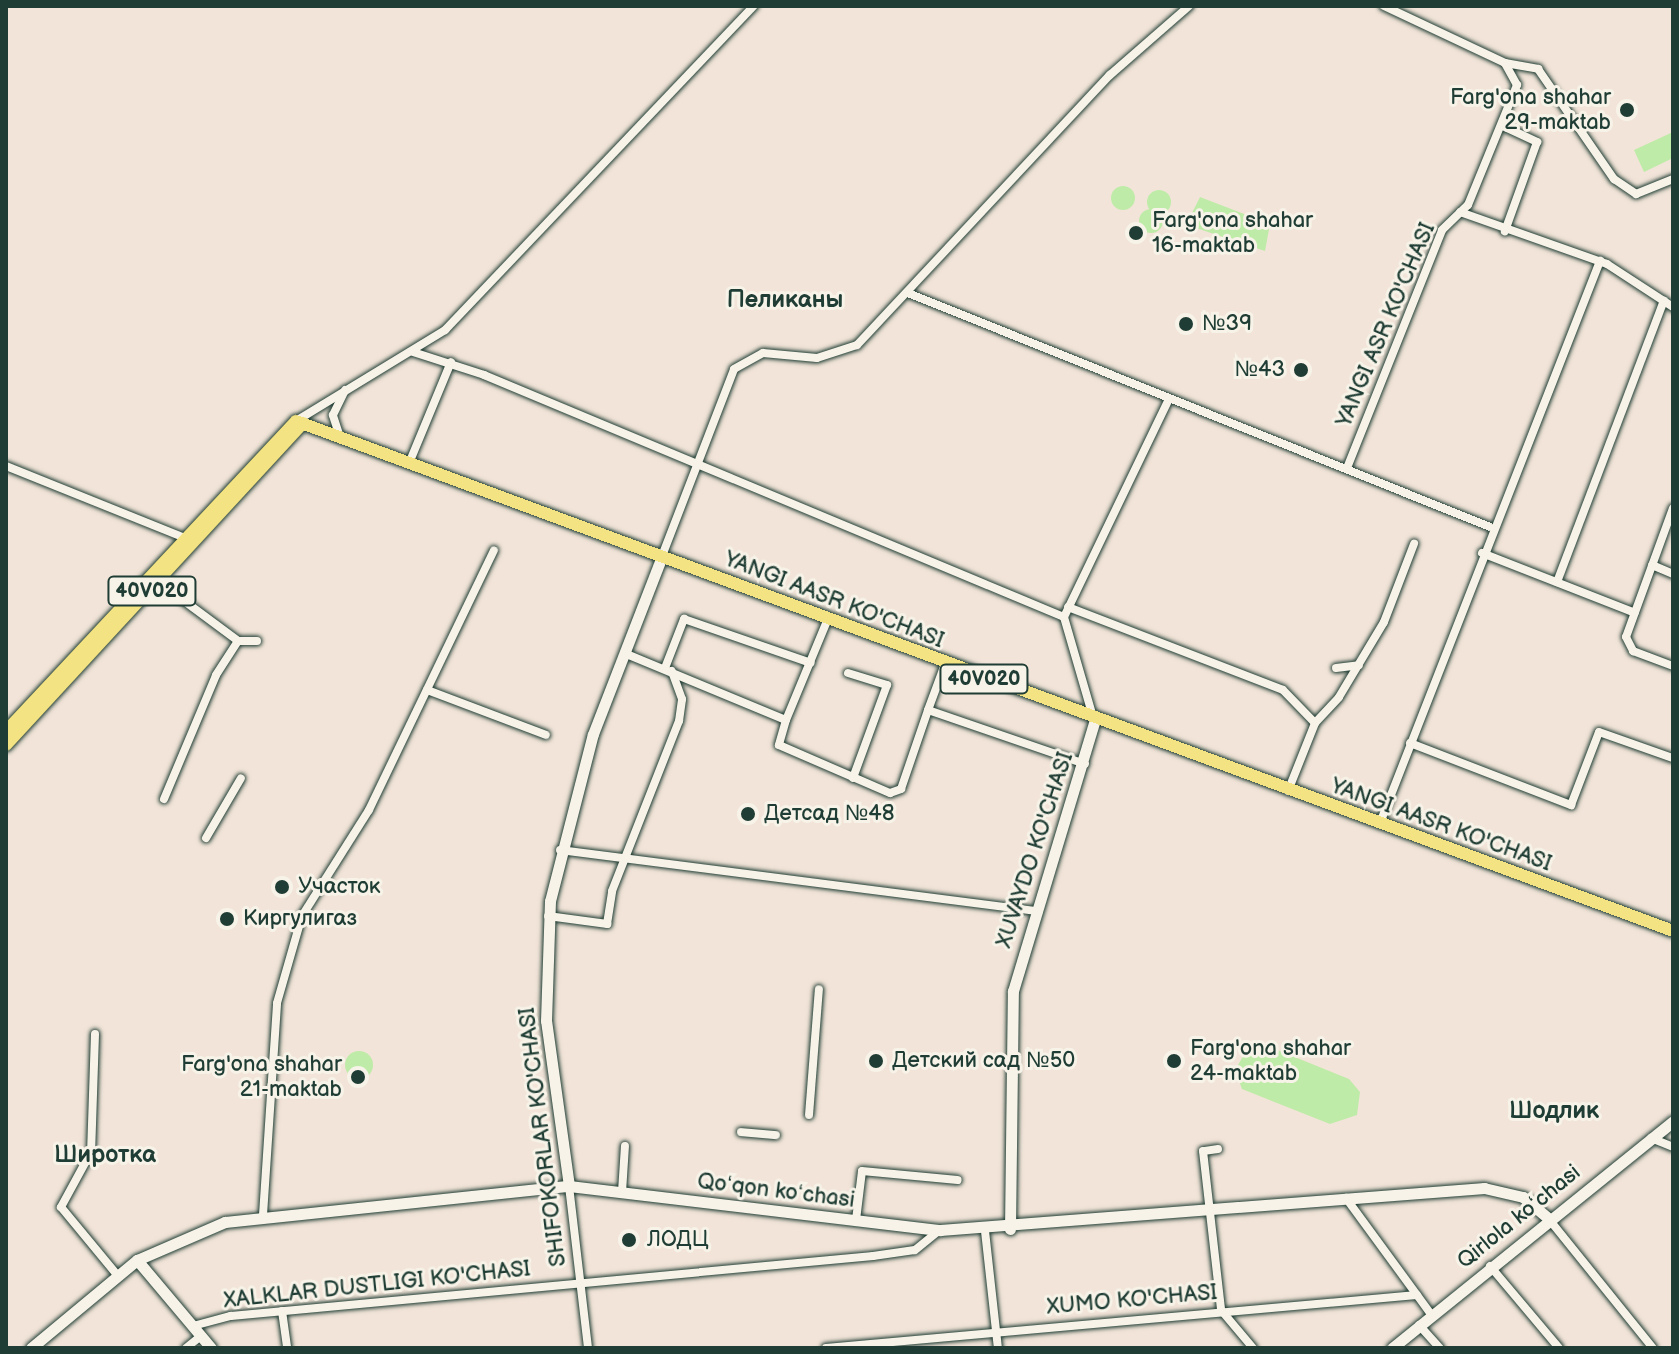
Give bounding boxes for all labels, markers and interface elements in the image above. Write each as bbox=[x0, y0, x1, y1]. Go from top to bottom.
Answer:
place label: Farg'ona shahar 29-maktab bbox=[1450, 84, 1611, 136]
marker: Farg'ona shahar 29-maktab bbox=[1618, 101, 1636, 119]
place label: Farg'ona shahar 16-maktab bbox=[1152, 207, 1313, 258]
street label: YANGI ASR KO'CHASI bbox=[1331, 219, 1441, 431]
marker: Farg'ona shahar 16-maktab bbox=[1127, 224, 1145, 242]
district label: Пеликаны bbox=[727, 286, 843, 314]
place label: №39 bbox=[1202, 311, 1252, 337]
marker: №39 bbox=[1177, 315, 1195, 333]
place label: №43 bbox=[1234, 357, 1285, 383]
marker: №43 bbox=[1292, 361, 1310, 379]
street label: YANGI AASR KO'CHASI bbox=[721, 546, 947, 654]
road number: 40V020 bbox=[106, 575, 198, 607]
road number: 40V020 bbox=[938, 663, 1030, 695]
street label: XUVAYDO KO'CHASI bbox=[991, 749, 1079, 951]
street label: YANGI AASR KO'CHASI bbox=[1327, 773, 1555, 877]
place label: Детсад №48 bbox=[764, 801, 895, 827]
marker: Детсад №48 bbox=[739, 805, 757, 823]
place label: Участок bbox=[298, 874, 381, 900]
marker: Участок bbox=[273, 878, 291, 896]
place label: Киргулигаз bbox=[243, 906, 357, 932]
marker: Киргулигаз bbox=[218, 910, 236, 928]
street label: SHIFOKORLAR KO'CHASI bbox=[514, 1006, 572, 1268]
place label: Farg'ona shahar 24-maktab bbox=[1190, 1035, 1351, 1086]
place label: Детский сад №50 bbox=[892, 1048, 1075, 1074]
place label: Farg'ona shahar 21-maktab bbox=[181, 1051, 342, 1102]
marker: Детский сад №50 bbox=[867, 1052, 885, 1070]
marker: Farg'ona shahar 24-maktab bbox=[1165, 1052, 1183, 1070]
marker: Farg'ona shahar 21-maktab bbox=[349, 1068, 367, 1086]
district label: Шодлик bbox=[1509, 1097, 1599, 1125]
district label: Широтка bbox=[54, 1141, 156, 1169]
street label: Qirlola koʻchasi bbox=[1452, 1159, 1586, 1275]
street label: Qoʻqon koʻchasi bbox=[696, 1168, 856, 1214]
place label: ЛОДЦ bbox=[647, 1227, 709, 1253]
marker: ЛОДЦ bbox=[618, 1229, 640, 1251]
street label: XALKLAR DUSTLIGI KO'CHASI bbox=[222, 1256, 532, 1314]
street label: XUMO KO'CHASI bbox=[1046, 1279, 1218, 1321]

